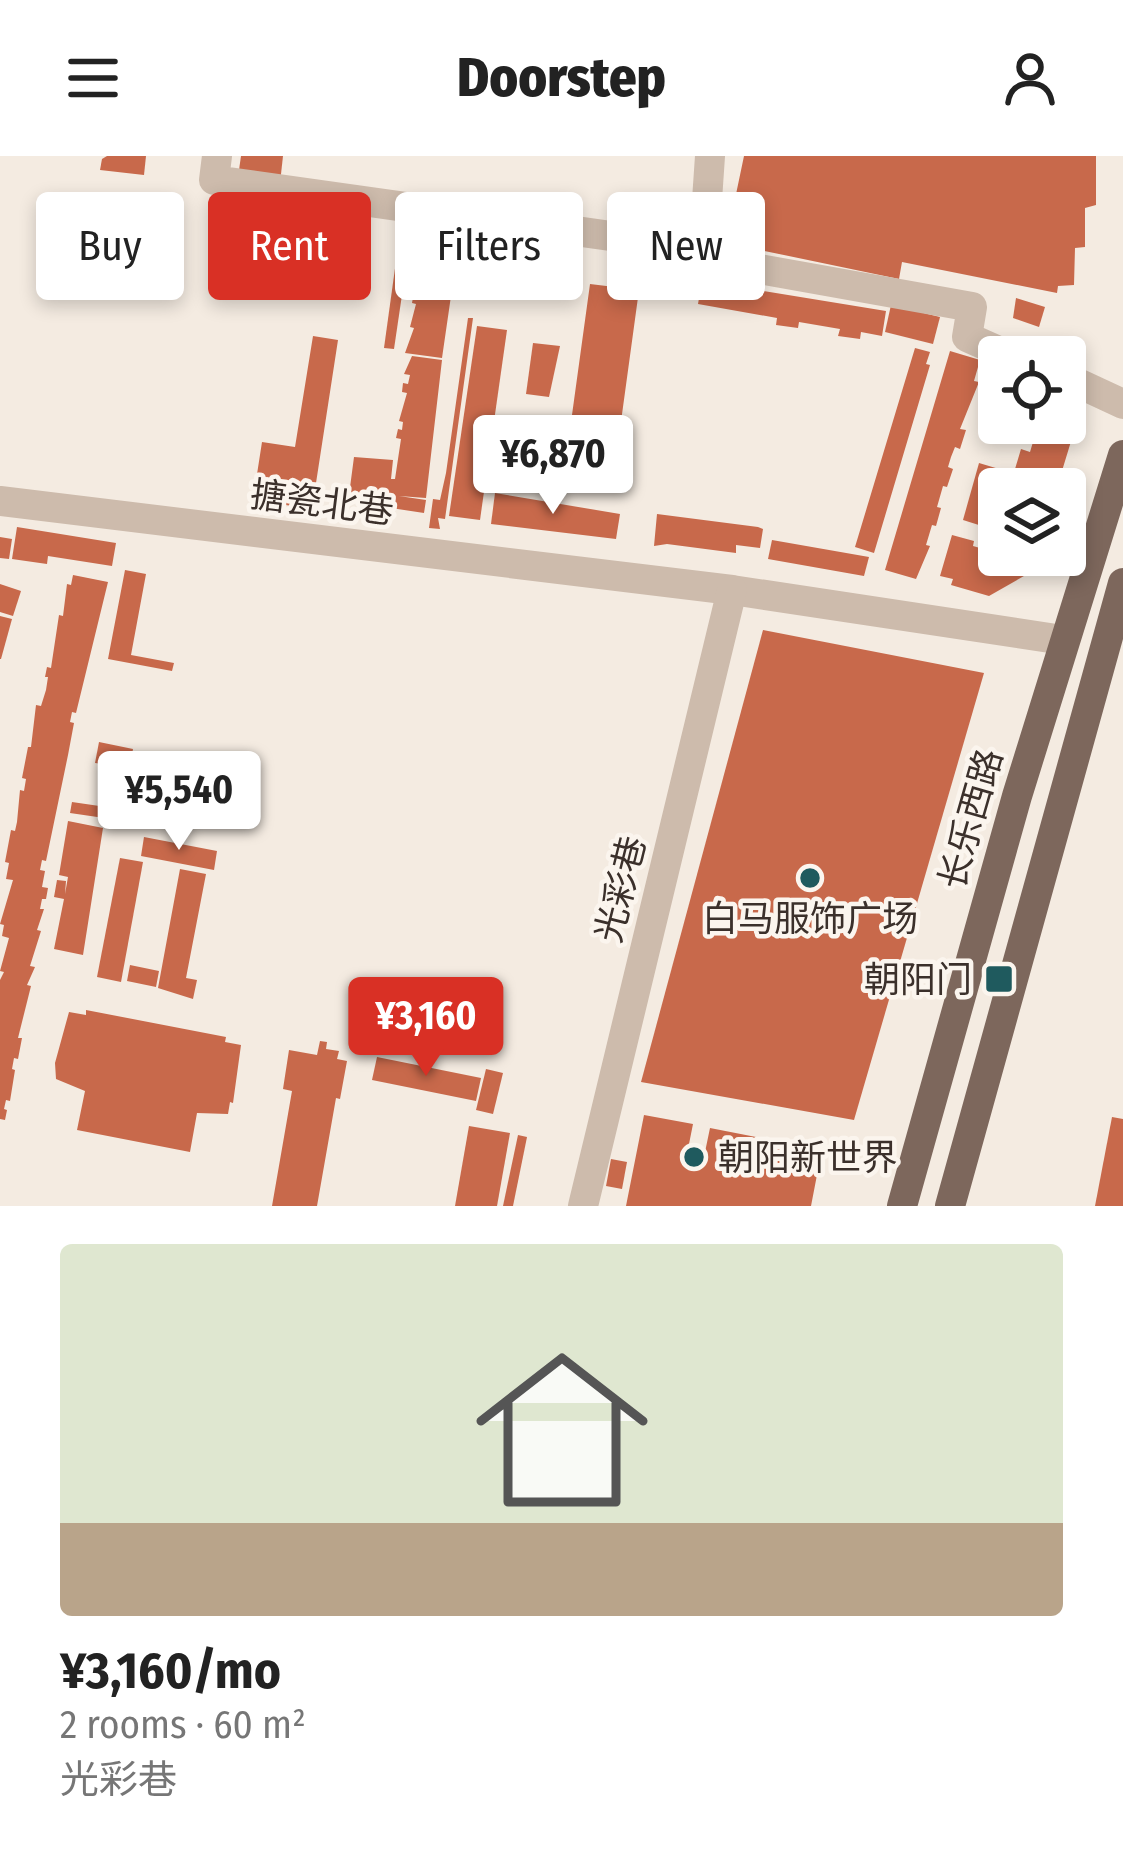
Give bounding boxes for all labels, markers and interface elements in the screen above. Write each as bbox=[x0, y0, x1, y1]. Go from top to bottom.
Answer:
icon: menu bbox=[60, 45, 126, 111]
icon: person bbox=[997, 45, 1063, 111]
text: Doorstep bbox=[457, 46, 666, 110]
chip: Buy bbox=[36, 192, 184, 300]
chip: Rent bbox=[208, 192, 371, 300]
chip: Filters bbox=[395, 192, 583, 300]
chip: New bbox=[607, 192, 765, 300]
map controls bbox=[978, 336, 1086, 576]
button: locate bbox=[978, 336, 1086, 444]
pin: ¥6,870 bbox=[455, 415, 651, 517]
text: ¥6,870 bbox=[500, 431, 606, 477]
button: layers bbox=[978, 468, 1086, 576]
street label: 搪瓷北巷 bbox=[248, 472, 396, 534]
street label: 长乐西路 bbox=[930, 744, 1012, 895]
pin: ¥5,540 bbox=[81, 751, 277, 853]
text: ¥5,540 bbox=[125, 767, 233, 813]
street label: 光彩巷 bbox=[587, 832, 655, 947]
marker: 白马服饰广场 bbox=[797, 865, 823, 891]
place label: 白马服饰广场 bbox=[702, 897, 918, 941]
place label: 朝阳门 bbox=[864, 958, 972, 1002]
marker: 朝阳门 bbox=[983, 963, 1015, 995]
pin: ¥3,160 bbox=[328, 977, 524, 1079]
text: ¥3,160 bbox=[375, 993, 477, 1039]
place label: 朝阳新世界 bbox=[718, 1136, 898, 1180]
marker: 朝阳新世界 bbox=[681, 1144, 707, 1170]
icon: home bbox=[454, 1322, 670, 1538]
text: ¥3,160/mo bbox=[60, 1640, 281, 1702]
text: 2 rooms · 60 m² bbox=[60, 1702, 306, 1748]
text: 光彩巷 bbox=[60, 1757, 177, 1803]

